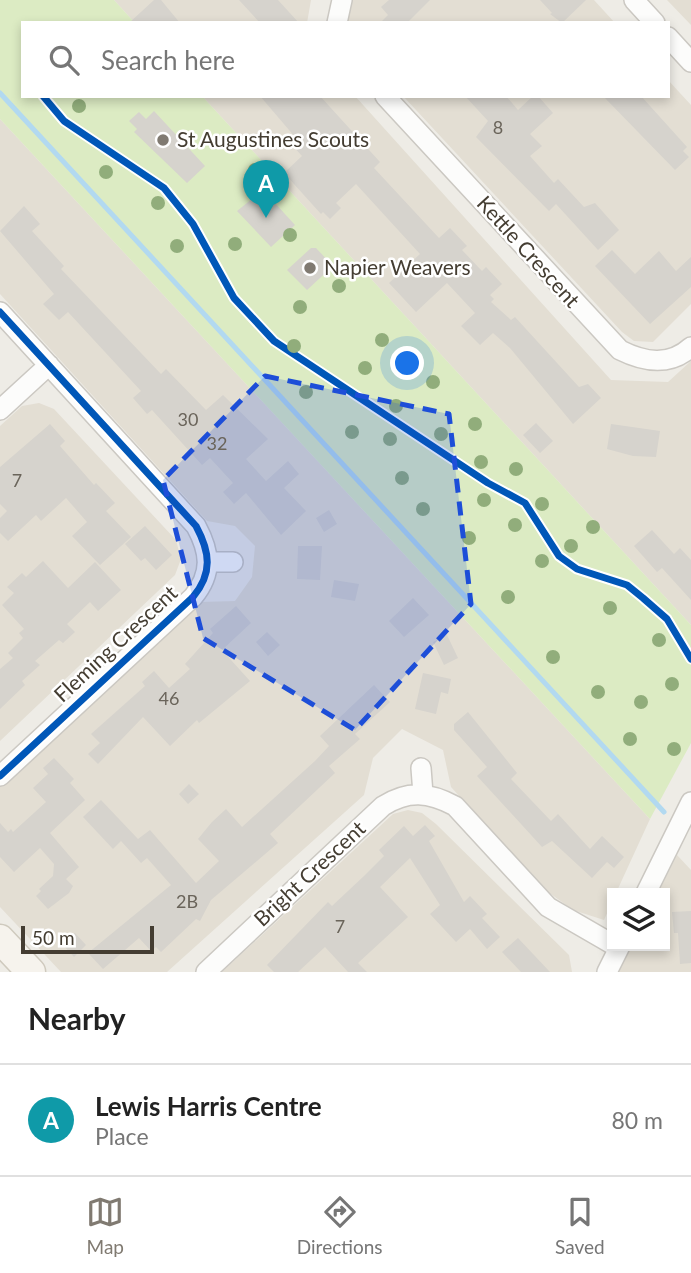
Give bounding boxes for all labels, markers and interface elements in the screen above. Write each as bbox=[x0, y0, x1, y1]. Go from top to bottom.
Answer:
search box bbox=[21, 21, 670, 98]
icon: search bbox=[45, 41, 83, 79]
text: Search here bbox=[101, 44, 235, 76]
house number: 8 bbox=[493, 116, 503, 138]
place label: St Augustines Scouts bbox=[177, 126, 369, 151]
marker: St Augustines Scouts bbox=[155, 132, 171, 148]
pin: A bbox=[243, 160, 289, 218]
street label: Kettle Crescent bbox=[473, 190, 586, 312]
place label: Napier Weavers bbox=[324, 254, 471, 279]
marker: Napier Weavers bbox=[302, 260, 318, 276]
your location bbox=[390, 346, 424, 380]
house number: 30 bbox=[178, 408, 198, 430]
house number: 32 bbox=[207, 432, 227, 454]
house number: 7 bbox=[12, 469, 22, 491]
street label: Fleming Crescent bbox=[48, 579, 182, 706]
house number: 46 bbox=[159, 687, 179, 709]
street label: Bright Crescent bbox=[248, 815, 370, 931]
map controls bbox=[607, 888, 670, 951]
button: layers bbox=[607, 888, 670, 951]
house number: 2B bbox=[176, 890, 198, 912]
house number: 7 bbox=[335, 915, 345, 937]
scale bar bbox=[21, 923, 154, 955]
text: 50 m bbox=[32, 926, 75, 949]
text: Nearby bbox=[28, 1000, 126, 1036]
text: Lewis Harris Centre bbox=[95, 1090, 322, 1122]
text: A bbox=[43, 1106, 59, 1134]
text: 80 m bbox=[612, 1106, 663, 1134]
text: Place bbox=[95, 1122, 149, 1150]
tab: Map bbox=[86, 1193, 124, 1258]
tab: Directions bbox=[297, 1193, 383, 1258]
tab: Saved bbox=[555, 1193, 605, 1258]

